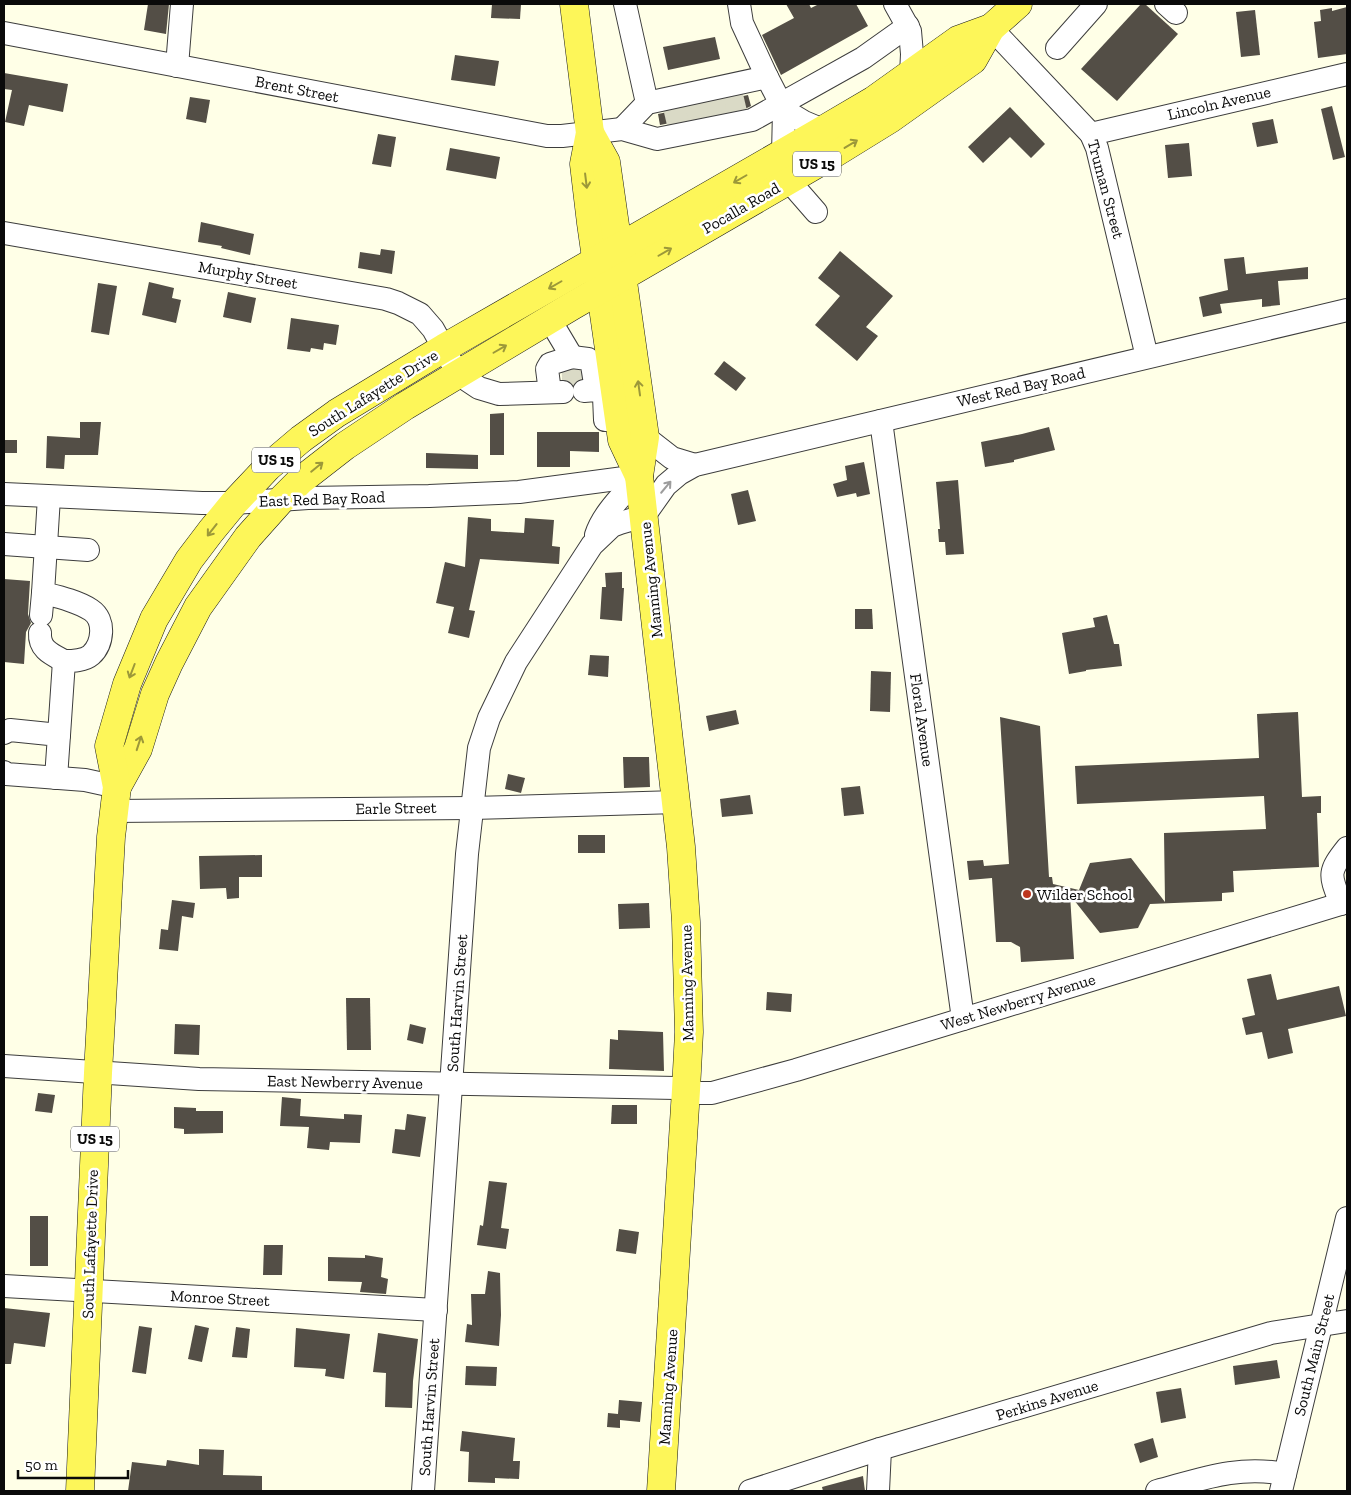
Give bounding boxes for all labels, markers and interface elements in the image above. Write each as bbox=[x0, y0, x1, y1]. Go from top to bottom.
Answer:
street label: Brent Street bbox=[254, 72, 340, 106]
street label: Lincoln Avenue bbox=[1166, 82, 1272, 124]
street label: Truman Street bbox=[1084, 137, 1128, 241]
one-way arrow bbox=[844, 139, 858, 149]
road number: US 15 bbox=[793, 152, 841, 176]
one-way arrow bbox=[581, 172, 591, 188]
one-way arrow bbox=[734, 174, 748, 184]
street label: Pocalla Road bbox=[699, 178, 783, 238]
one-way arrow bbox=[658, 247, 672, 257]
street label: Murphy Street bbox=[197, 257, 299, 293]
one-way arrow bbox=[547, 280, 562, 290]
one-way arrow bbox=[492, 344, 506, 354]
street label: South Lafayette Drive bbox=[305, 345, 441, 441]
street label: West Red Bay Road bbox=[955, 363, 1087, 411]
one-way arrow bbox=[633, 381, 643, 397]
road number: US 15 bbox=[252, 448, 300, 472]
one-way arrow bbox=[310, 462, 323, 473]
one-way arrow bbox=[660, 480, 672, 493]
street label: East Red Bay Road bbox=[259, 487, 386, 511]
street label: Manning Avenue bbox=[635, 521, 667, 639]
one-way arrow bbox=[206, 523, 217, 536]
one-way arrow bbox=[127, 663, 136, 678]
street label: Floral Avenue bbox=[906, 672, 938, 768]
one-way arrow bbox=[135, 736, 144, 752]
street label: Earle Street bbox=[355, 798, 437, 818]
place label: Wilder School bbox=[1037, 885, 1132, 904]
marker: Wilder School bbox=[1021, 888, 1033, 900]
street label: Manning Avenue bbox=[676, 925, 698, 1041]
street label: South Harvin Street bbox=[443, 933, 471, 1073]
street label: West Newberry Avenue bbox=[938, 969, 1098, 1035]
street label: East Newberry Avenue bbox=[267, 1071, 423, 1093]
road number: US 15 bbox=[71, 1126, 119, 1152]
street label: South Lafayette Drive bbox=[78, 1169, 102, 1319]
street label: Monroe Street bbox=[170, 1286, 270, 1310]
street label: South Main Street bbox=[1290, 1292, 1338, 1418]
street label: Manning Avenue bbox=[654, 1328, 682, 1446]
street label: South Harvin Street bbox=[415, 1337, 443, 1477]
street label: Perkins Avenue bbox=[994, 1375, 1100, 1425]
scale bar bbox=[18, 1448, 128, 1480]
text: 50 m bbox=[25, 1456, 58, 1474]

